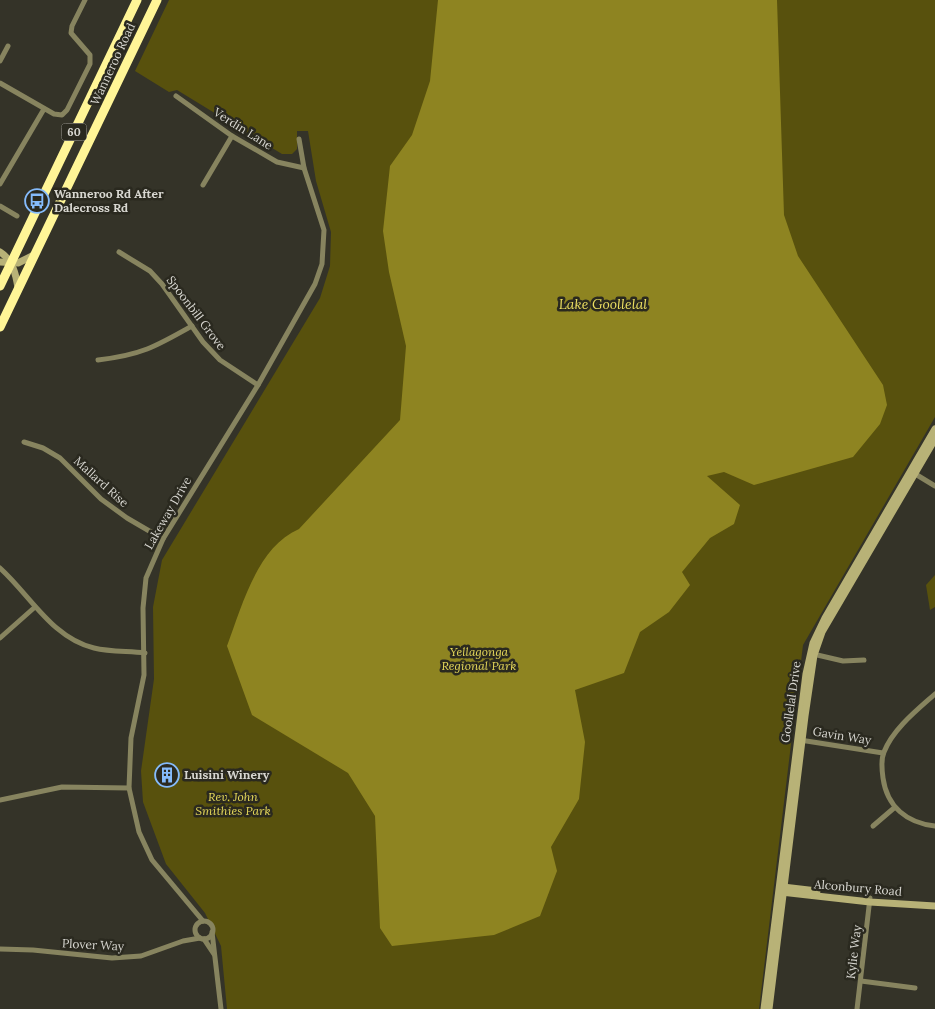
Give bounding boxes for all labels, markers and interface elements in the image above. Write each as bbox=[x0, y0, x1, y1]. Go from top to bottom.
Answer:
street label: Wanneroo Road bbox=[87, 20, 138, 107]
street label: Verdin Lane bbox=[210, 104, 276, 153]
road number: 60 bbox=[62, 124, 86, 140]
place label: Wanneroo Rd After Dalecross Rd bbox=[54, 186, 164, 215]
bus stop icon: Wanneroo Rd After Dalecross Rd bbox=[24, 188, 50, 214]
street label: Spoonbill Grove bbox=[164, 273, 229, 353]
water label: Lake Goollelal bbox=[559, 295, 647, 313]
street label: Mallard Rise bbox=[71, 453, 132, 510]
street label: Lakeway Drive bbox=[141, 473, 195, 552]
park label: Yellagonga Regional Park bbox=[441, 644, 517, 673]
street label: Goollelal Drive bbox=[777, 660, 804, 744]
street label: Gavin Way bbox=[812, 723, 873, 748]
building icon: Luisini Winery bbox=[154, 762, 180, 788]
place label: Luisini Winery bbox=[184, 767, 270, 782]
park label: Rev. John Smithies Park bbox=[195, 789, 271, 818]
street label: Alconbury Road bbox=[812, 876, 903, 899]
street label: Kylie Way bbox=[843, 923, 864, 980]
street label: Plover Way bbox=[62, 935, 125, 954]

